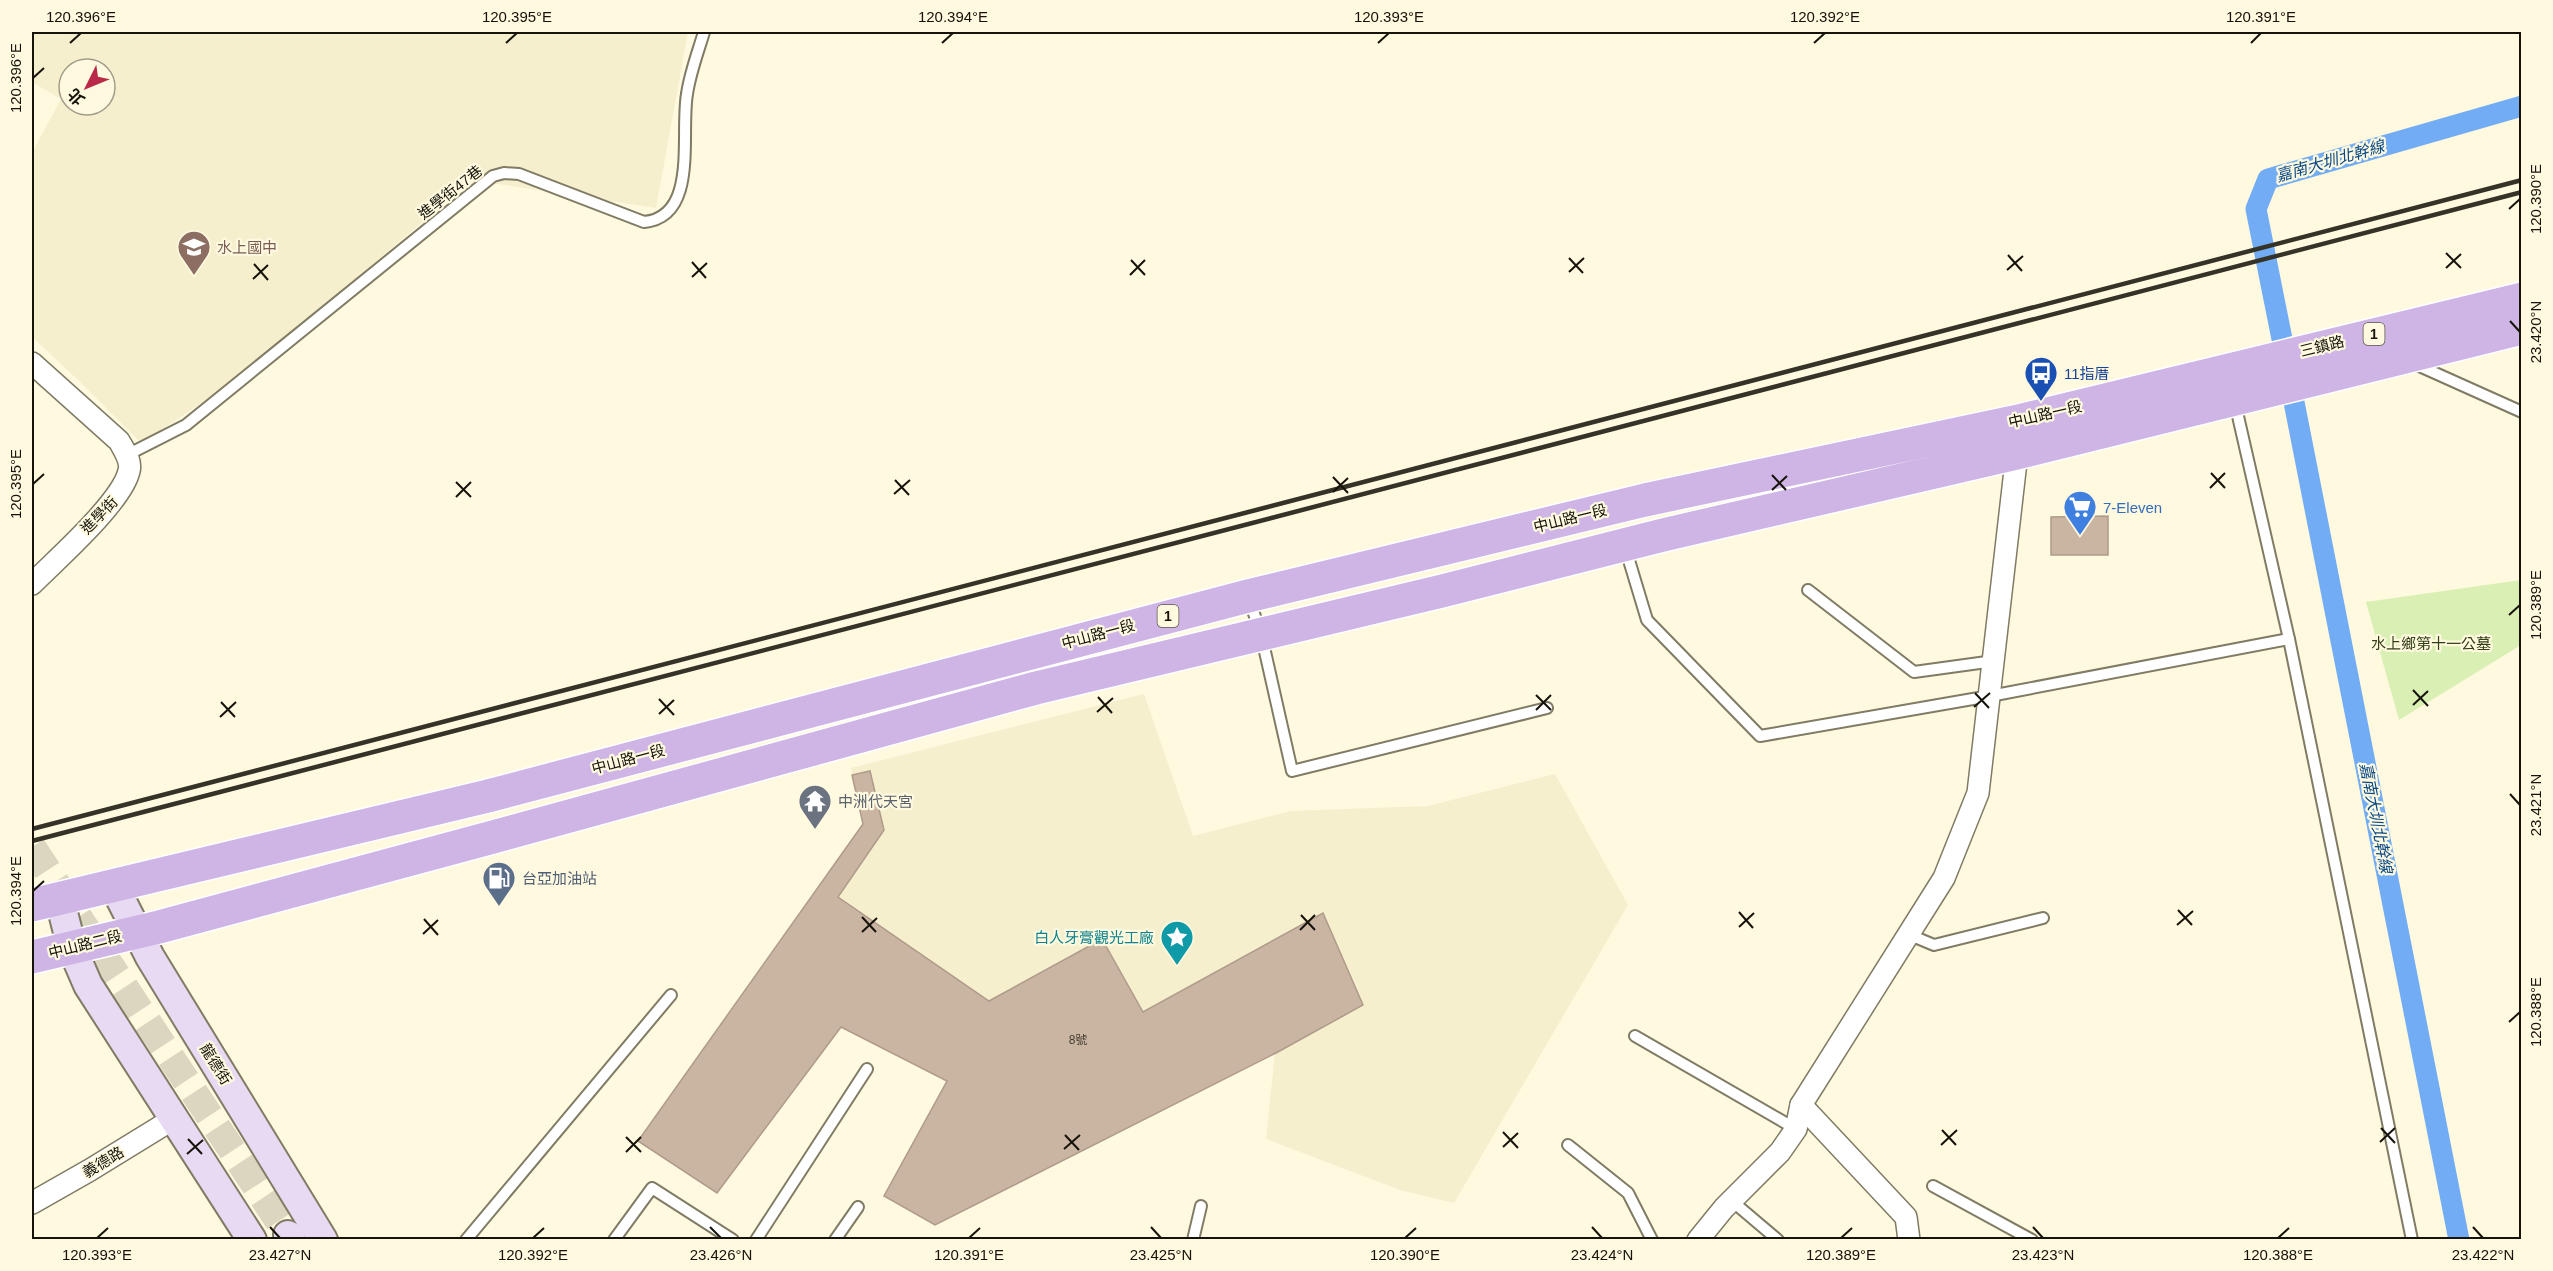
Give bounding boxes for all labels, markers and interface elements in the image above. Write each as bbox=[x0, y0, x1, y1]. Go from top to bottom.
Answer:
text: 120.396°E bbox=[46, 8, 116, 25]
text: 120.395°E bbox=[482, 8, 552, 25]
text: 120.394°E bbox=[918, 8, 988, 25]
text: 120.393°E bbox=[1354, 8, 1424, 25]
text: 120.392°E bbox=[1790, 8, 1860, 25]
text: 120.391°E bbox=[2226, 8, 2296, 25]
text: 120.396°E bbox=[7, 43, 24, 113]
north arrow bbox=[57, 57, 117, 117]
text: 北 bbox=[65, 85, 88, 109]
water label: 嘉南大圳北幹線 bbox=[2274, 137, 2388, 185]
street label: 進學街47巷 bbox=[415, 162, 485, 222]
text: 120.390°E bbox=[2527, 164, 2544, 234]
school or university icon: 水上國中 bbox=[176, 229, 212, 276]
place label: 水上國中 bbox=[217, 239, 277, 256]
text: 23.420°N bbox=[2527, 301, 2544, 363]
road number: 1 bbox=[2364, 323, 2384, 345]
street label: 三鎮路 bbox=[2298, 332, 2346, 360]
bus stop icon: 11指厝 bbox=[2023, 355, 2059, 402]
place label: 11指厝 bbox=[2064, 365, 2110, 382]
street label: 中山路一段 bbox=[2007, 397, 2083, 431]
text: 120.395°E bbox=[7, 449, 24, 519]
supermarket icon: 7-Eleven bbox=[2062, 489, 2098, 536]
street label: 進學街 bbox=[77, 493, 121, 537]
place label: 7-Eleven bbox=[2103, 499, 2162, 516]
street label: 中山路一段 bbox=[1532, 501, 1608, 535]
text: 120.389°E bbox=[2527, 570, 2544, 640]
road number: 1 bbox=[1158, 605, 1178, 627]
street label: 中山路一段 bbox=[1060, 616, 1136, 652]
park label: 水上鄉第十一公墓 bbox=[2371, 635, 2491, 652]
street label: 中山路一段 bbox=[590, 741, 666, 777]
water label: 嘉南大圳北幹線 bbox=[2357, 761, 2395, 877]
text: 23.421°N bbox=[2527, 774, 2544, 836]
temple icon: 中洲代天宮 bbox=[797, 783, 833, 830]
place label: 中洲代天宮 bbox=[838, 793, 913, 810]
text: 120.394°E bbox=[7, 856, 24, 926]
fuel station icon: 台亞加油站 bbox=[481, 860, 517, 907]
place label: 台亞加油站 bbox=[522, 870, 597, 887]
place icon: 白人牙膏觀光工廠 bbox=[1159, 919, 1195, 966]
street label: 中山路二段 bbox=[47, 927, 123, 961]
place label: 白人牙膏觀光工廠 bbox=[1034, 929, 1154, 946]
text: 120.388°E bbox=[2527, 977, 2544, 1047]
house number: 8號 bbox=[1069, 1033, 1087, 1047]
street label: 龍德街 bbox=[197, 1040, 235, 1088]
street label: 義德路 bbox=[79, 1143, 127, 1181]
text: 120.393°E bbox=[62, 1246, 132, 1263]
text: 23.427°N bbox=[249, 1246, 311, 1263]
text: 120.392°E bbox=[498, 1246, 568, 1263]
text: 23.426°N bbox=[690, 1246, 752, 1263]
text: 120.391°E bbox=[934, 1246, 1004, 1263]
text: 23.425°N bbox=[1130, 1246, 1192, 1263]
text: 120.390°E bbox=[1370, 1246, 1440, 1263]
text: 23.424°N bbox=[1571, 1246, 1633, 1263]
text: 120.389°E bbox=[1806, 1246, 1876, 1263]
text: 23.423°N bbox=[2012, 1246, 2074, 1263]
text: 120.388°E bbox=[2243, 1246, 2313, 1263]
text: 23.422°N bbox=[2452, 1246, 2514, 1263]

